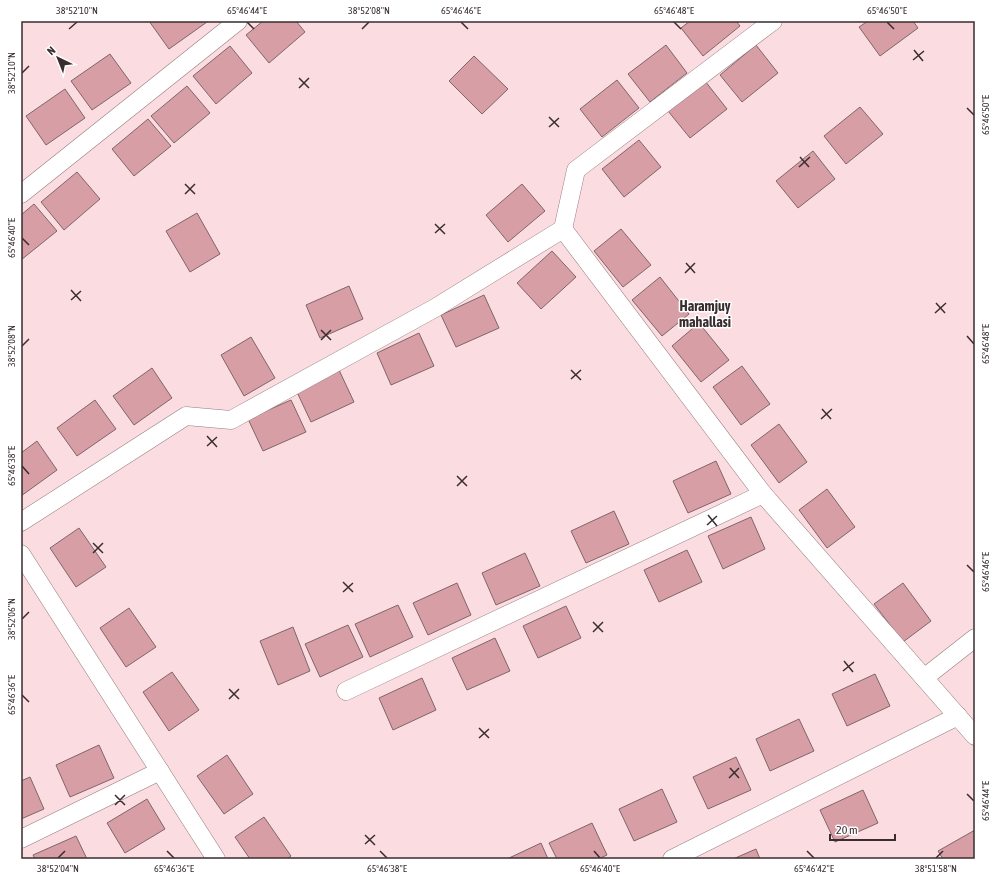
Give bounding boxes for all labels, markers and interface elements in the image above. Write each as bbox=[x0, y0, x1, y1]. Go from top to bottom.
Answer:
text: 38°52'10"N bbox=[56, 5, 98, 16]
text: 65°46'44"E bbox=[227, 5, 268, 16]
text: 38°52'08"N bbox=[348, 5, 390, 16]
text: 65°46'46"E bbox=[441, 5, 482, 16]
text: 65°46'48"E bbox=[654, 5, 695, 16]
text: 65°46'50"E bbox=[867, 5, 908, 16]
north arrow bbox=[38, 38, 78, 78]
text: N bbox=[45, 44, 58, 57]
text: 38°52'10"N bbox=[6, 52, 17, 94]
text: 65°46'50"E bbox=[980, 94, 991, 135]
text: 65°46'40"E bbox=[6, 217, 17, 258]
district label: Haramjuy mahallasi bbox=[679, 298, 731, 330]
text: 65°46'48"E bbox=[980, 323, 991, 364]
text: 38°52'08"N bbox=[6, 325, 17, 367]
text: 65°46'38"E bbox=[6, 445, 17, 486]
text: 65°46'46"E bbox=[980, 551, 991, 592]
text: 38°52'06"N bbox=[6, 598, 17, 640]
text: 65°46'36"E bbox=[6, 674, 17, 715]
text: 65°46'44"E bbox=[980, 780, 991, 821]
scale bar bbox=[830, 816, 895, 842]
text: 20 m bbox=[836, 823, 858, 837]
text: 38°52'04"N bbox=[37, 863, 79, 874]
text: 65°46'36"E bbox=[154, 863, 195, 874]
text: 65°46'38"E bbox=[367, 863, 408, 874]
text: 65°46'40"E bbox=[580, 863, 621, 874]
text: 65°46'42"E bbox=[794, 863, 835, 874]
text: 38°51'58"N bbox=[915, 863, 957, 874]

